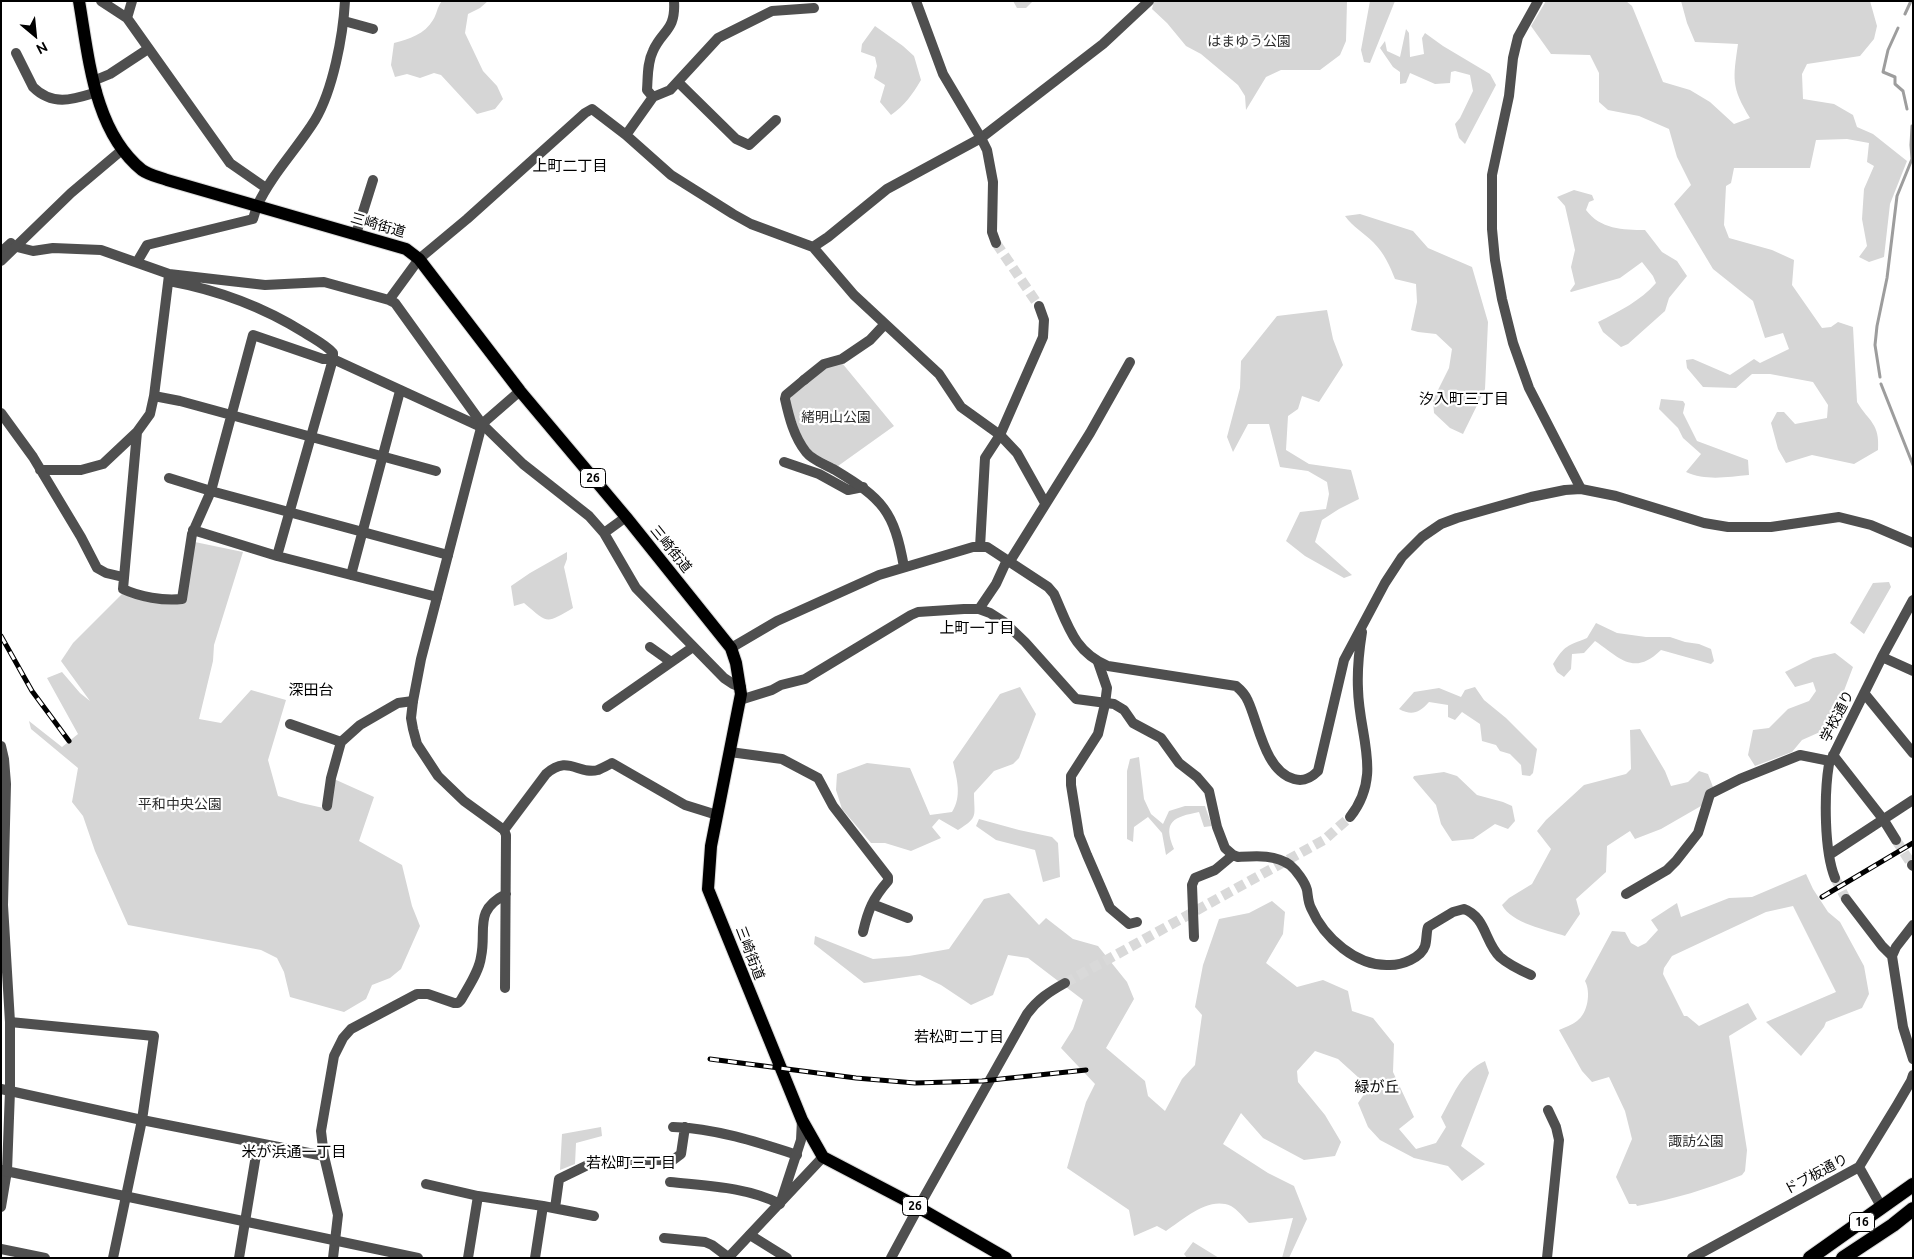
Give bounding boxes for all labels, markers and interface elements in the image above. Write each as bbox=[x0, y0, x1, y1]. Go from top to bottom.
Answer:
north arrow bbox=[10, 10, 60, 60]
park label: はまゆう公園 bbox=[1207, 33, 1291, 49]
text: N bbox=[34, 39, 50, 58]
district label: 上町二丁目 bbox=[533, 157, 607, 175]
street label: 三崎街道 bbox=[349, 209, 407, 241]
district label: 汐入町三丁目 bbox=[1419, 390, 1509, 408]
park label: 緒明山公園 bbox=[801, 409, 871, 425]
road number: 26 bbox=[580, 468, 606, 488]
street label: 三崎街道 bbox=[647, 522, 695, 576]
district label: 上町一丁目 bbox=[940, 619, 1014, 637]
district label: 深田台 bbox=[289, 681, 333, 699]
street label: 学校通り bbox=[1817, 687, 1857, 745]
park label: 平和中央公園 bbox=[138, 796, 222, 812]
street label: 三崎街道 bbox=[732, 924, 768, 982]
district label: 若松町二丁目 bbox=[914, 1028, 1004, 1046]
district label: 緑が丘 bbox=[1355, 1078, 1399, 1096]
park label: 諏訪公園 bbox=[1668, 1133, 1724, 1149]
district label: 米が浜通一丁目 bbox=[242, 1143, 346, 1161]
street label: ドブ板通り bbox=[1781, 1150, 1851, 1198]
district label: 若松町三丁目 bbox=[586, 1154, 676, 1172]
road number: 26 bbox=[902, 1196, 928, 1216]
road number: 16 bbox=[1850, 1212, 1874, 1232]

